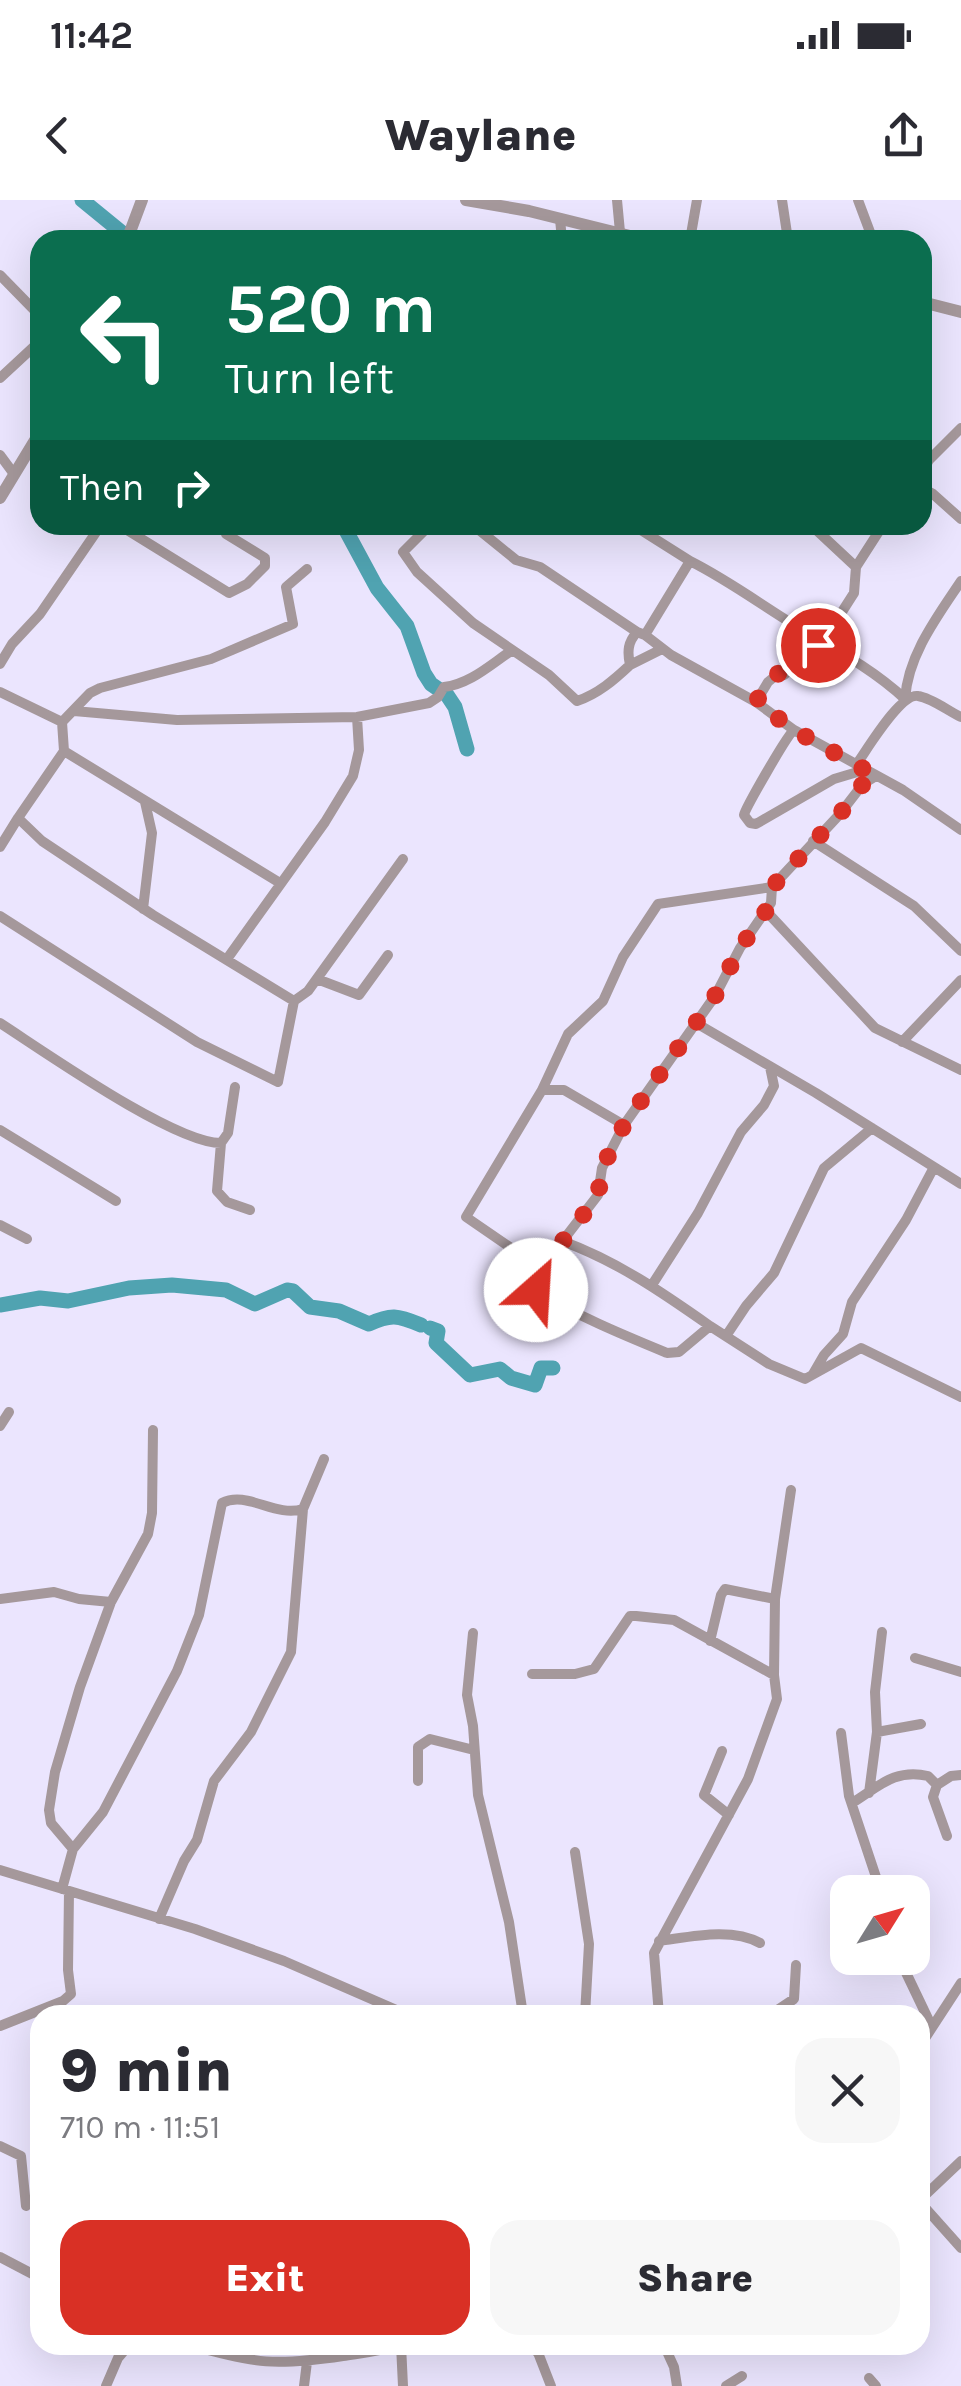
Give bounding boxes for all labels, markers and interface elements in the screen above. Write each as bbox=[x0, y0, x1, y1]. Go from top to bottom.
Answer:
text: 11:42 bbox=[50, 13, 133, 58]
icon: back bbox=[30, 108, 85, 163]
icon: share bbox=[876, 108, 931, 163]
text: Waylane bbox=[385, 109, 576, 161]
text: 520 m bbox=[225, 268, 437, 350]
icon: left bbox=[60, 270, 190, 400]
text: Turn left bbox=[225, 352, 394, 404]
icon: right bbox=[164, 460, 219, 515]
text: Then bbox=[60, 465, 144, 510]
pin bbox=[776, 603, 861, 688]
icon: arrive bbox=[791, 618, 846, 673]
position arrow bbox=[484, 1238, 588, 1342]
north arrow bbox=[830, 1875, 930, 1975]
map controls bbox=[830, 1875, 930, 1975]
text: 9 min bbox=[60, 2036, 233, 2106]
button: close bbox=[795, 2038, 900, 2143]
text: 710 m · 11:51 bbox=[60, 2109, 220, 2146]
button: Exit bbox=[60, 2220, 470, 2335]
button: Share bbox=[490, 2220, 900, 2335]

